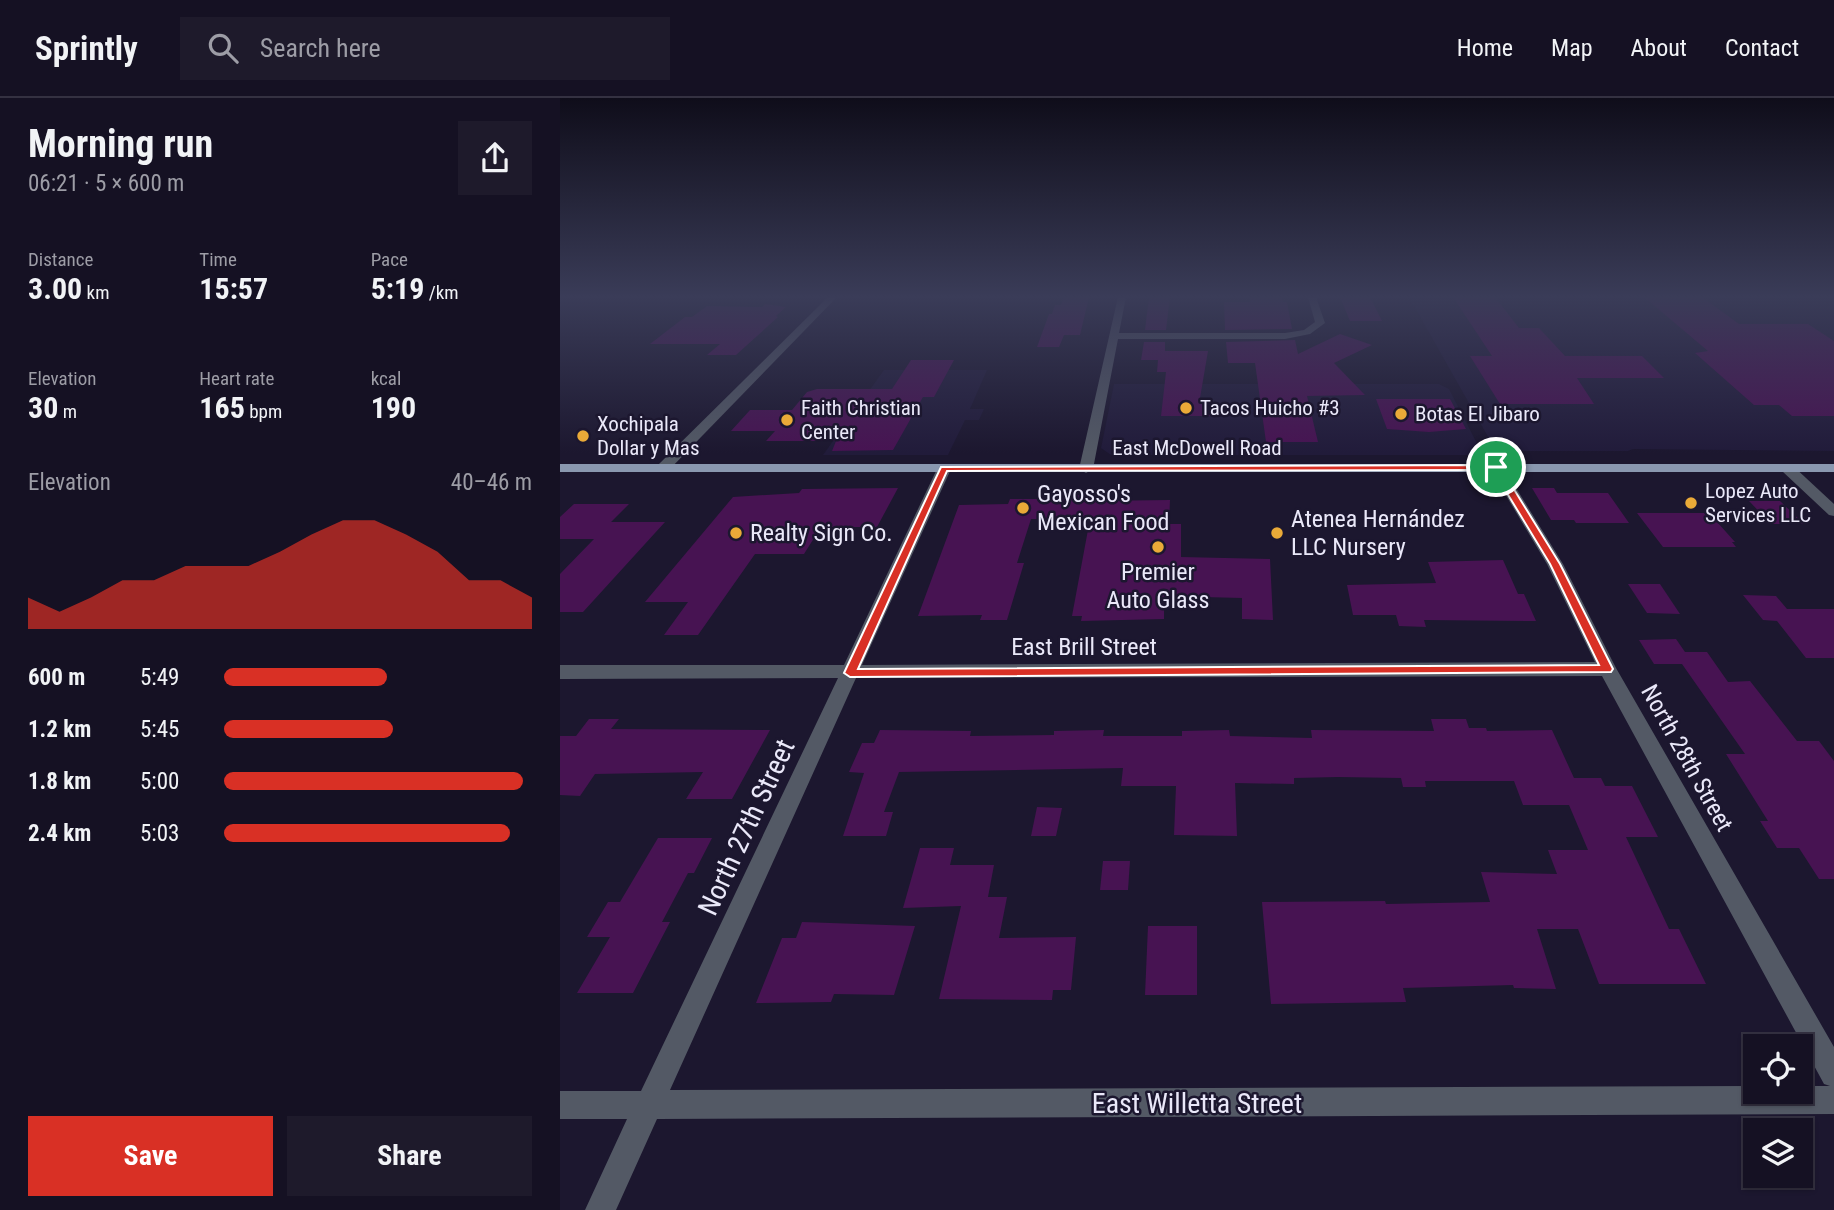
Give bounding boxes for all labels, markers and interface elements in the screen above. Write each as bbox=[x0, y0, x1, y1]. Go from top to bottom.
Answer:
search box bbox=[180, 17, 670, 80]
text: Sprintly bbox=[35, 29, 138, 68]
icon: search bbox=[204, 29, 242, 67]
text: Search here bbox=[260, 33, 381, 63]
text: Home bbox=[1457, 34, 1513, 62]
text: Map bbox=[1551, 34, 1593, 62]
text: About bbox=[1631, 34, 1687, 62]
text: Contact bbox=[1725, 34, 1799, 62]
button: share bbox=[458, 121, 532, 195]
text: Morning run bbox=[28, 122, 213, 166]
text: 06:21 · 5 × 600 m bbox=[28, 170, 184, 197]
text: Distance bbox=[28, 248, 93, 271]
text: Time bbox=[199, 248, 237, 271]
text: Pace bbox=[371, 248, 408, 271]
text: 3.00 bbox=[28, 271, 82, 306]
text: 15:57 bbox=[199, 271, 268, 306]
text: 5:19 bbox=[371, 271, 424, 306]
text: km bbox=[82, 281, 109, 304]
text: /km bbox=[424, 281, 459, 304]
text: Elevation bbox=[28, 367, 96, 390]
text: Heart rate bbox=[199, 367, 274, 390]
text: kcal bbox=[371, 367, 401, 390]
text: 30 bbox=[28, 390, 58, 425]
text: 165 bbox=[199, 390, 245, 425]
text: 190 bbox=[371, 390, 416, 425]
place label: Faith Christian Center bbox=[801, 396, 921, 444]
place label: Tacos Huicho #3 bbox=[1200, 396, 1340, 420]
text: m bbox=[58, 400, 77, 423]
text: bpm bbox=[245, 400, 282, 423]
marker: Tacos Huicho #3 bbox=[1178, 400, 1194, 416]
place label: Botas El Jibaro bbox=[1415, 402, 1540, 426]
marker: Botas El Jibaro bbox=[1393, 406, 1409, 422]
place label: Xochipala Dollar y Mas bbox=[597, 412, 700, 460]
marker: Faith Christian Center bbox=[779, 412, 795, 428]
marker: Xochipala Dollar y Mas bbox=[575, 428, 591, 444]
street label: East McDowell Road bbox=[1112, 436, 1282, 460]
pin bbox=[1466, 437, 1526, 497]
icon: arrive bbox=[1477, 448, 1515, 486]
text: Elevation bbox=[28, 469, 111, 496]
text: 40–46 m bbox=[451, 469, 532, 496]
place label: Lopez Auto Services LLC bbox=[1705, 479, 1811, 527]
place label: Gayosso's Mexican Food bbox=[1037, 480, 1169, 536]
marker: Lopez Auto Services LLC bbox=[1683, 495, 1699, 511]
marker: Gayosso's Mexican Food bbox=[1015, 500, 1031, 516]
place label: Atenea Hernández LLC Nursery bbox=[1291, 505, 1465, 561]
place label: Realty Sign Co. bbox=[750, 519, 893, 547]
marker: Realty Sign Co. bbox=[728, 525, 744, 541]
marker: Atenea Hernández LLC Nursery bbox=[1269, 525, 1285, 541]
marker: Premier Auto Glass bbox=[1150, 539, 1166, 555]
place label: Premier Auto Glass bbox=[1107, 558, 1209, 614]
street label: East Brill Street bbox=[1011, 633, 1157, 661]
text: 600 m bbox=[28, 664, 85, 691]
text: 5:49 bbox=[140, 664, 179, 691]
street label: North 28th Street bbox=[1635, 680, 1739, 836]
text: 1.2 km bbox=[28, 716, 91, 743]
text: 5:45 bbox=[140, 716, 179, 743]
street label: North 27th Street bbox=[691, 734, 802, 920]
text: 1.8 km bbox=[28, 768, 91, 795]
text: 5:00 bbox=[140, 768, 179, 795]
text: 2.4 km bbox=[28, 820, 91, 847]
text: 5:03 bbox=[140, 820, 179, 847]
map controls bbox=[1743, 1034, 1813, 1188]
button: locate bbox=[1743, 1034, 1813, 1104]
street label: East Willetta Street bbox=[1092, 1087, 1302, 1120]
button: Save bbox=[28, 1116, 273, 1196]
button: Share bbox=[287, 1116, 532, 1196]
button: layers bbox=[1743, 1118, 1813, 1188]

